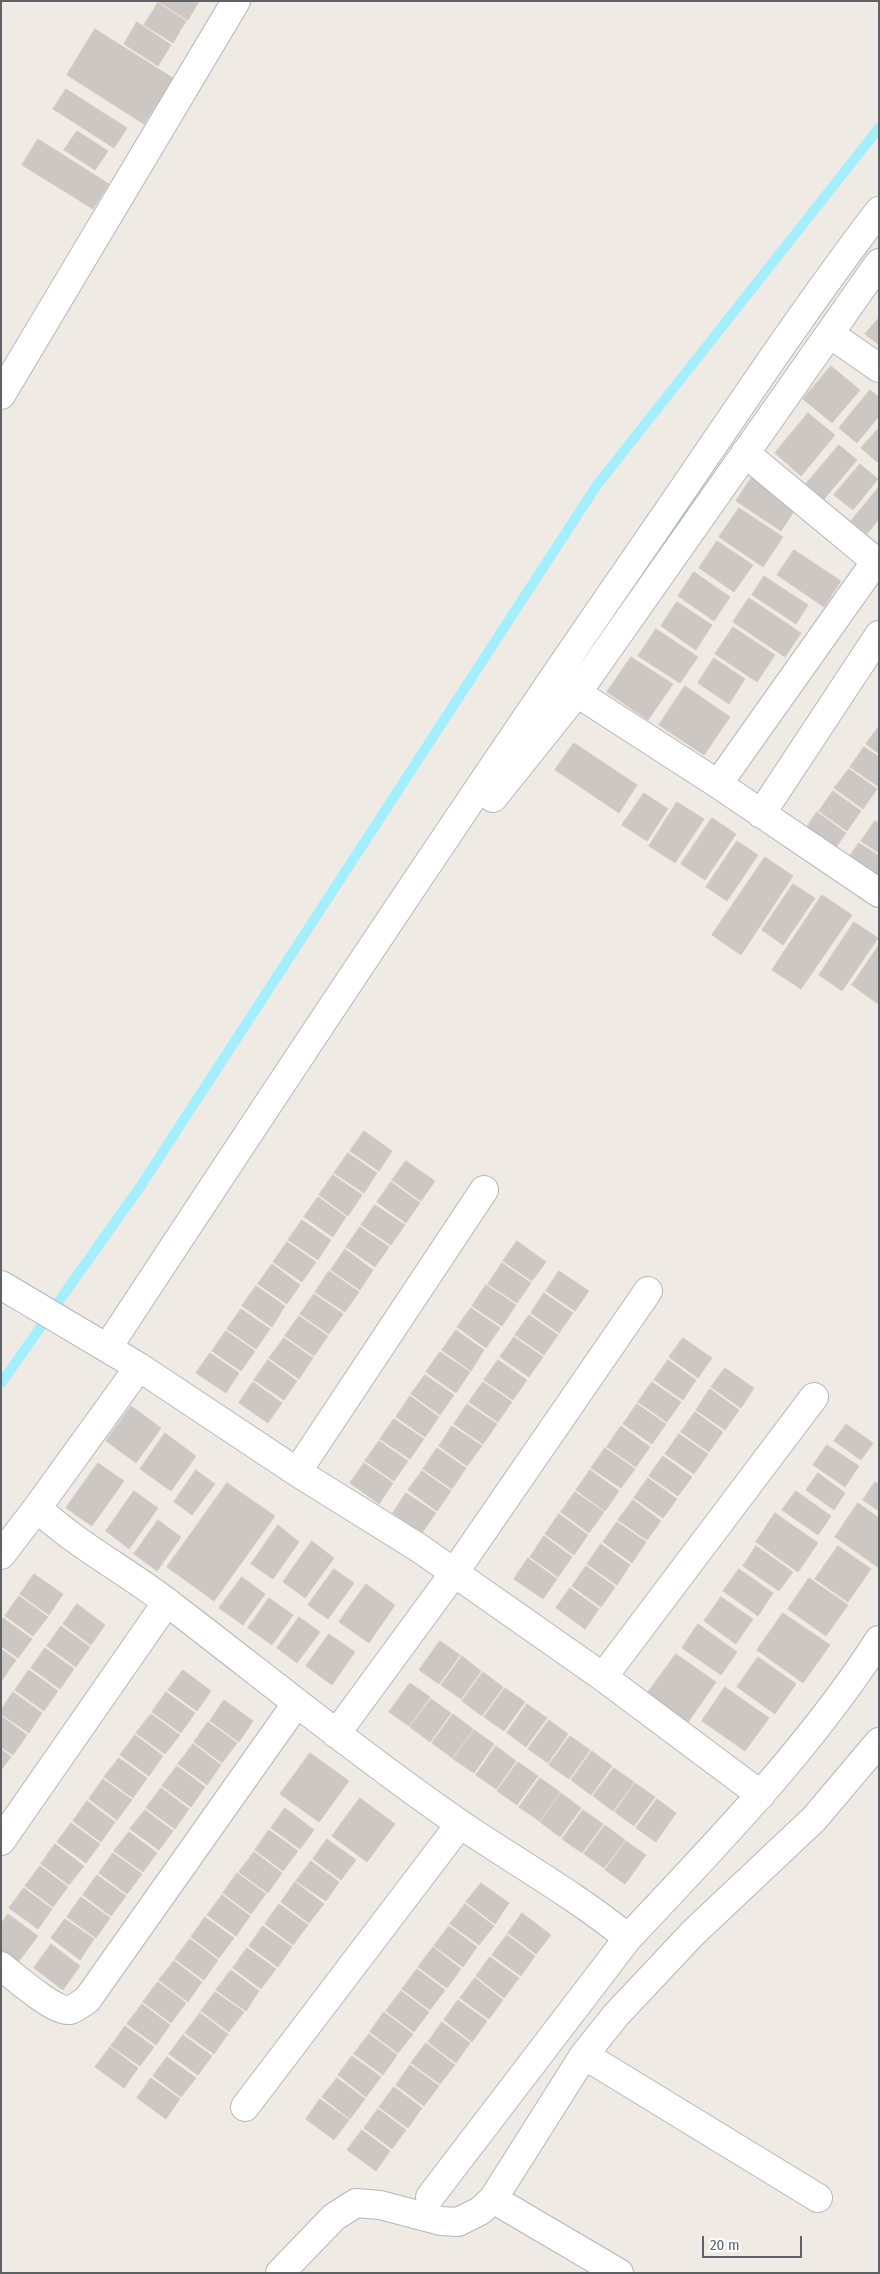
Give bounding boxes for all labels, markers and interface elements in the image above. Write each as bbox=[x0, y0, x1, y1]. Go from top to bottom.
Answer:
scale bar bbox=[705, 2226, 805, 2258]
text: 20 m bbox=[710, 2236, 740, 2254]

